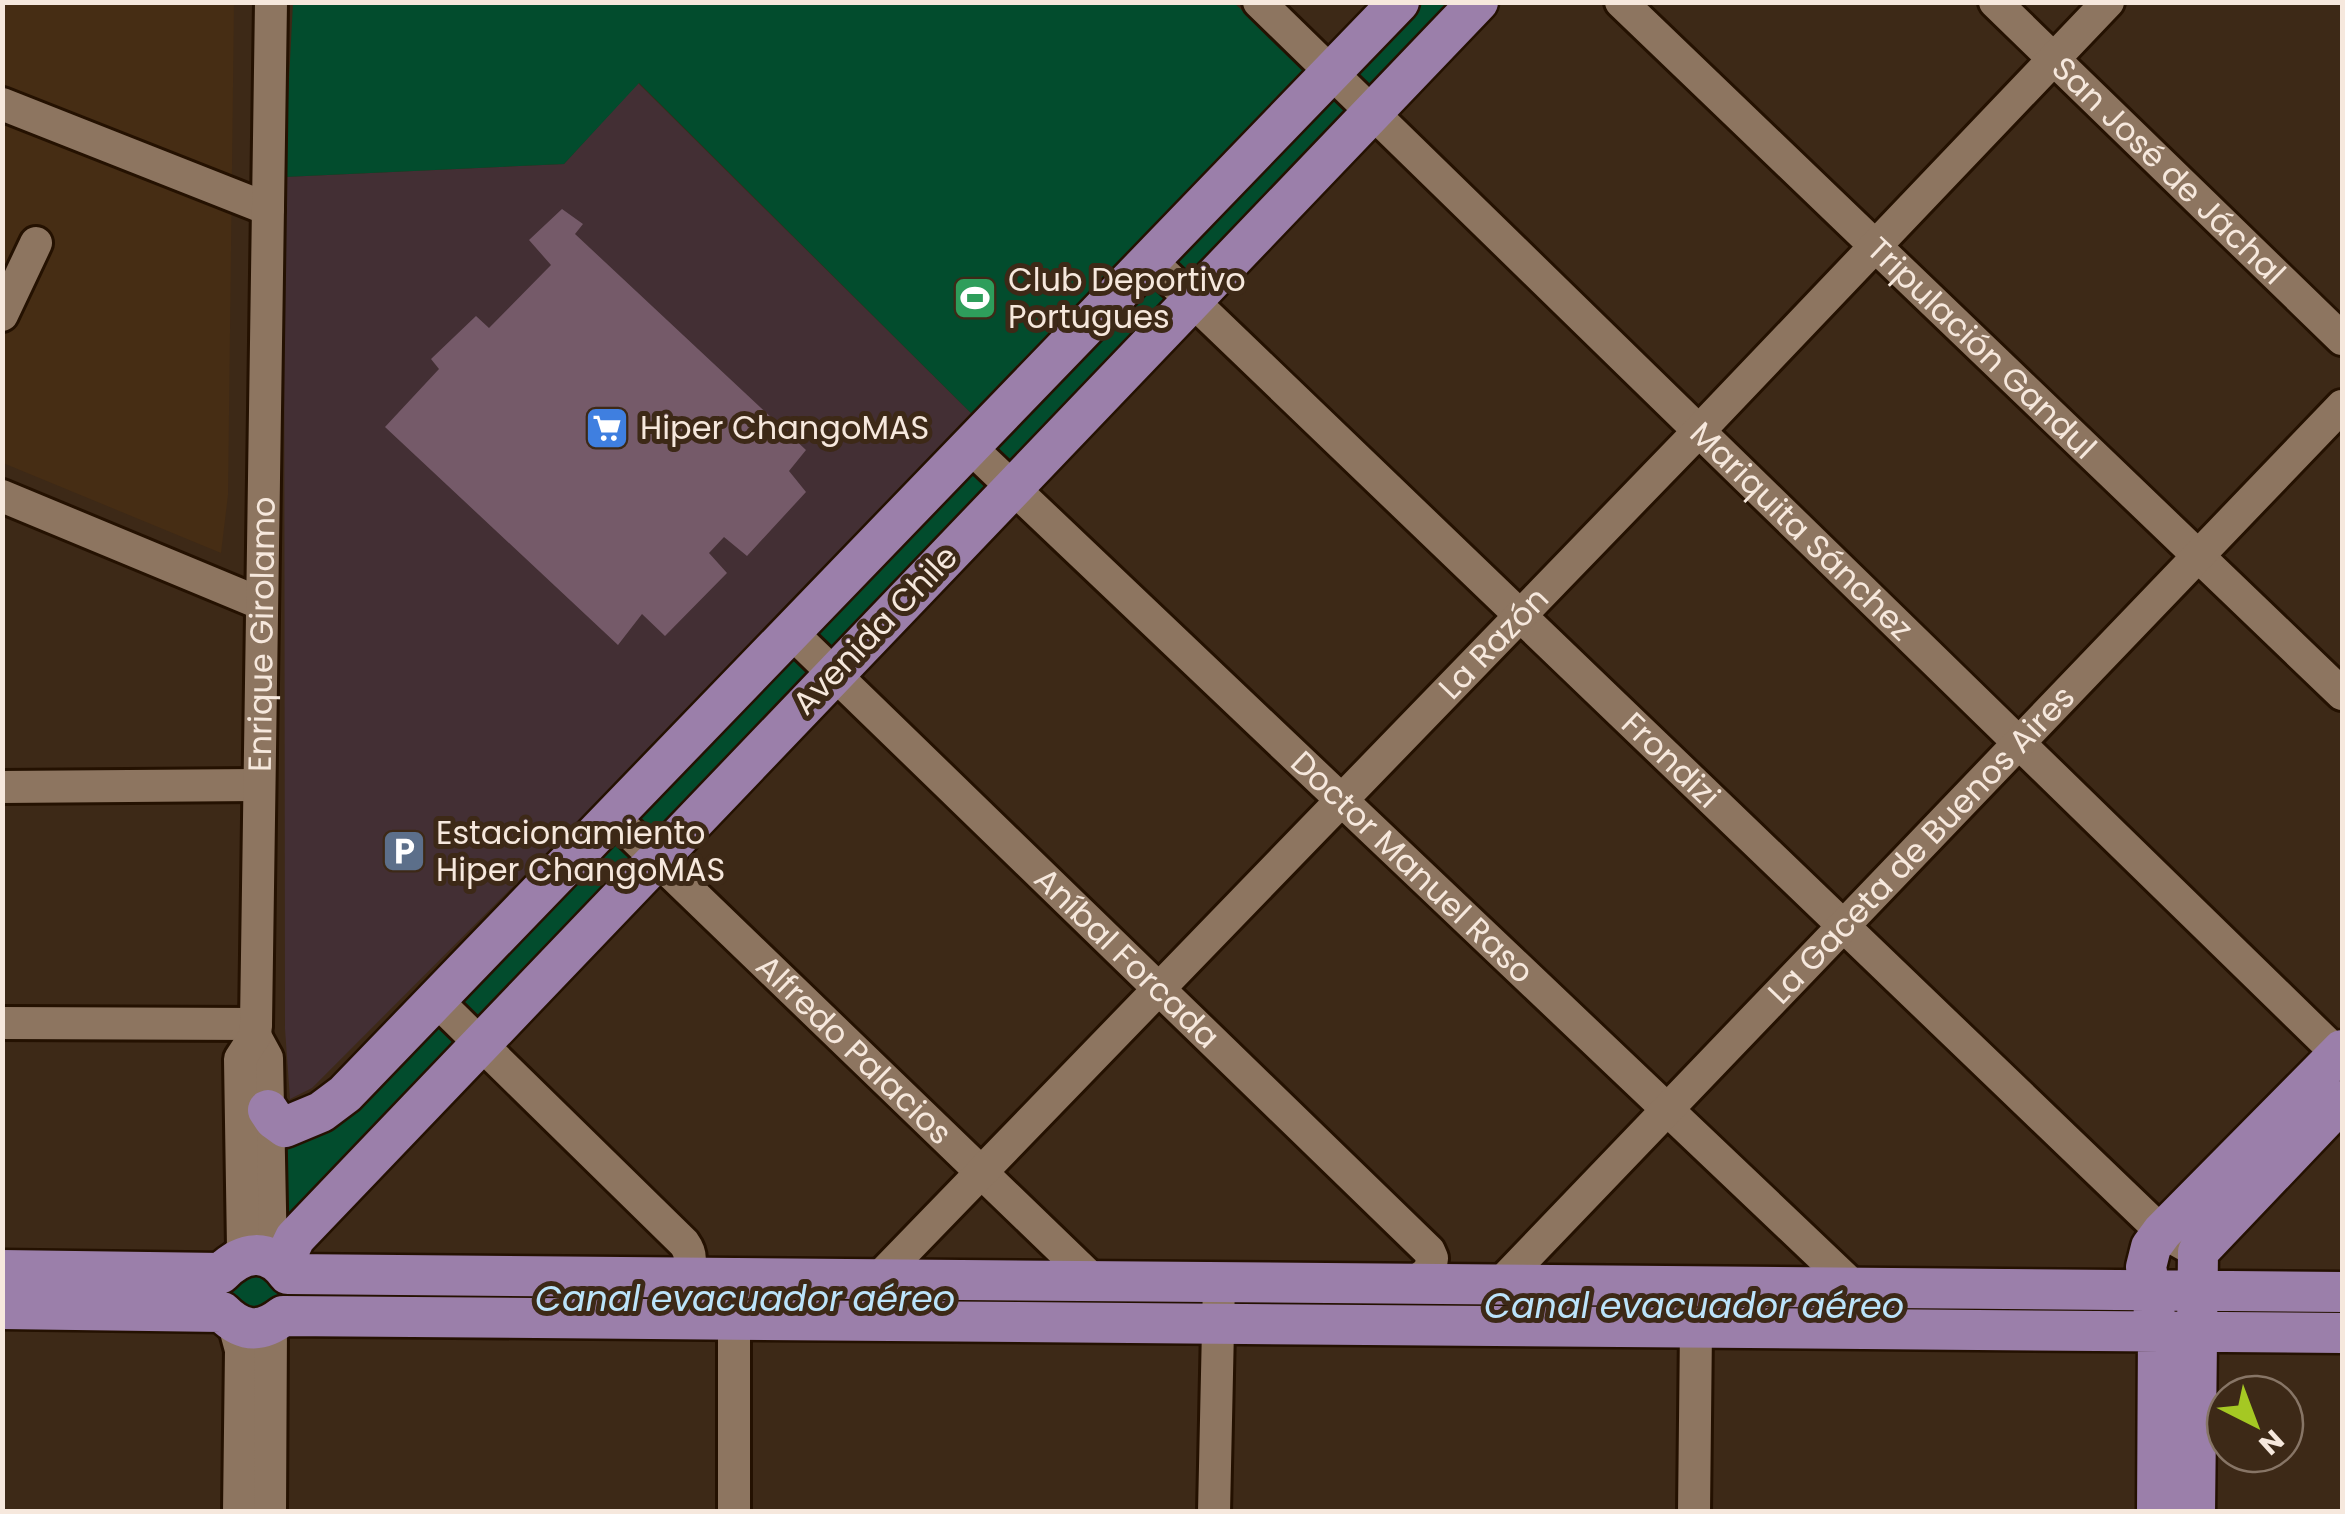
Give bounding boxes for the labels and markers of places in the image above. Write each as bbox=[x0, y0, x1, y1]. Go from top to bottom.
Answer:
place label: Club Deportivo Portugues bbox=[1008, 257, 1246, 339]
sports icon: Club Deportivo Portugues bbox=[952, 275, 998, 321]
supermarket icon: Hiper ChangoMAS bbox=[584, 405, 630, 451]
place label: Hiper ChangoMAS bbox=[640, 405, 929, 450]
place label: Estacionamiento Hiper ChangoMAS bbox=[436, 810, 725, 892]
parking icon: Estacionamiento Hiper ChangoMAS bbox=[381, 828, 427, 874]

